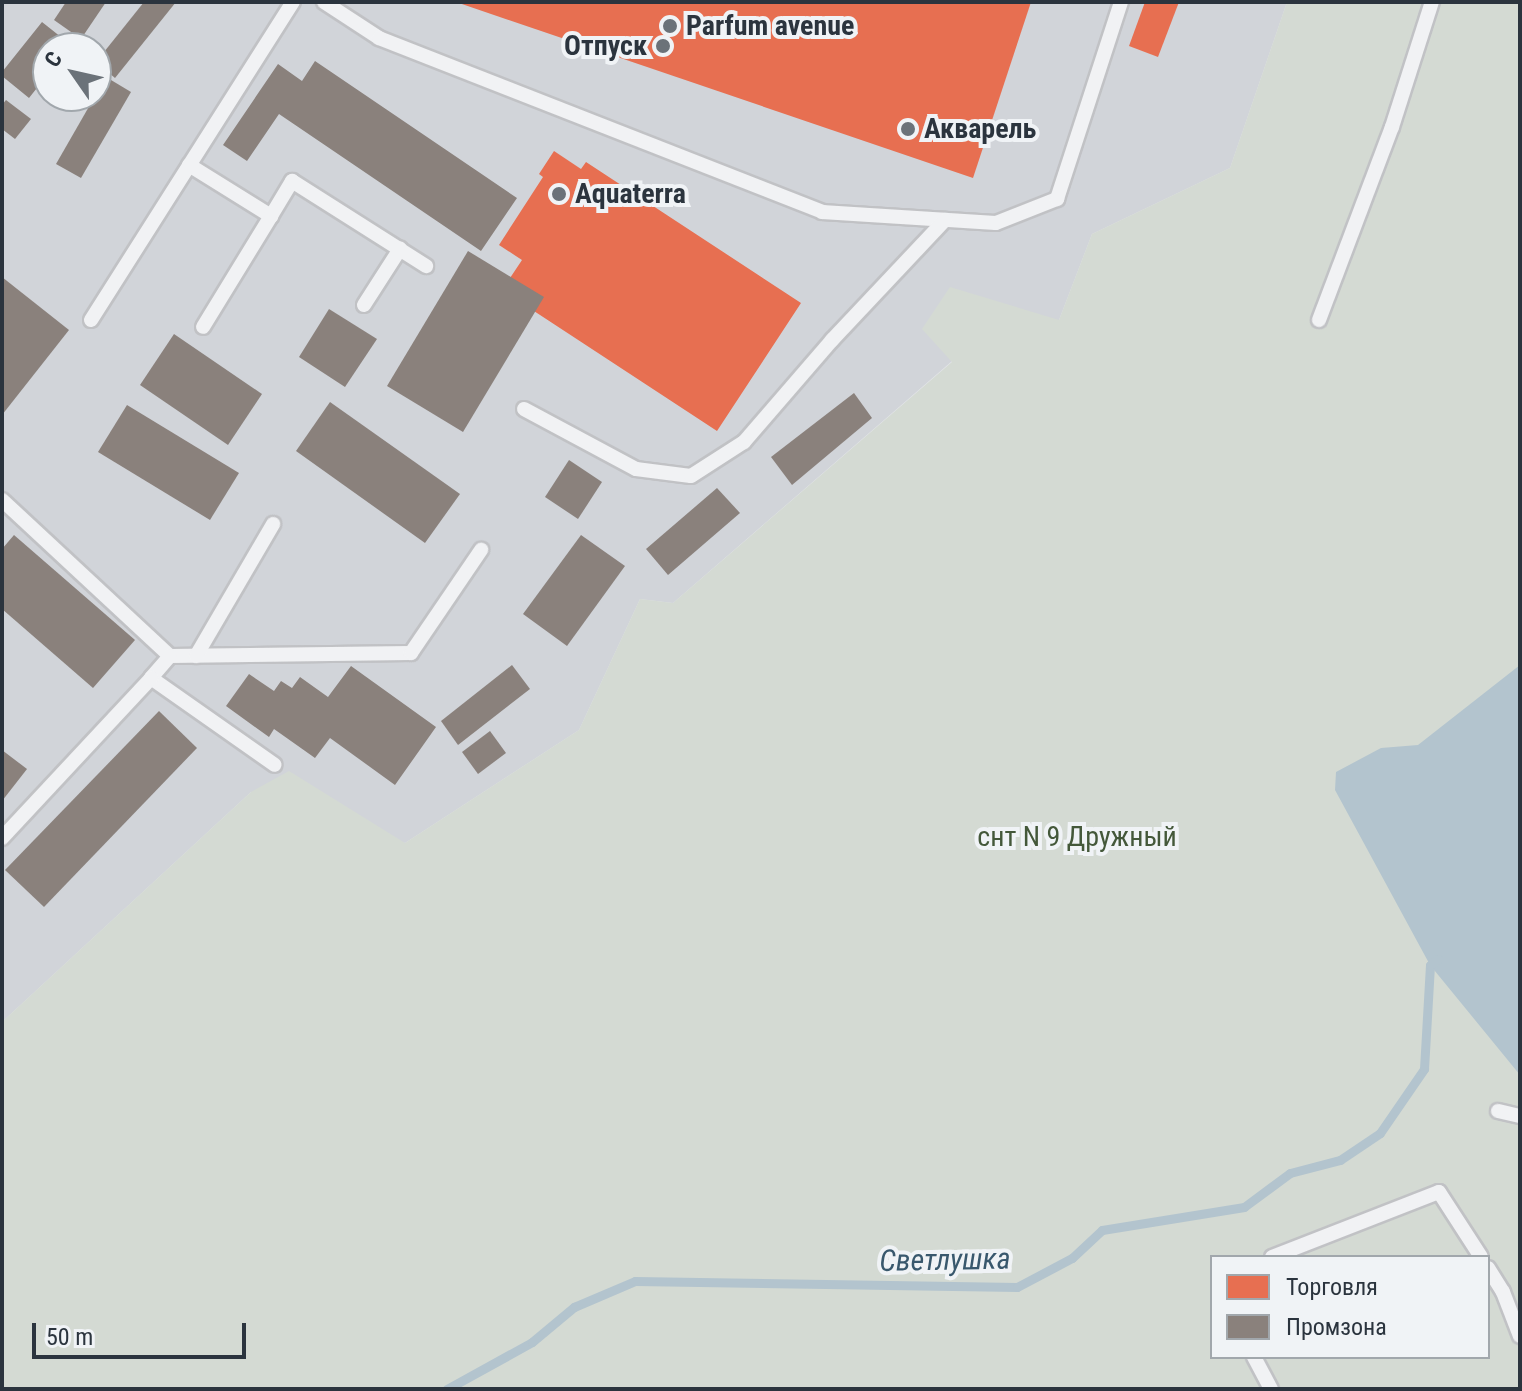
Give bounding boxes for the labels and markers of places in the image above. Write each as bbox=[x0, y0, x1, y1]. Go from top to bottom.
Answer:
place label: Parfum avenue bbox=[686, 9, 854, 43]
marker: Parfum avenue bbox=[661, 17, 679, 35]
place label: Отпуск bbox=[564, 29, 647, 63]
marker: Отпуск bbox=[654, 37, 672, 55]
place label: Акварель bbox=[924, 112, 1036, 146]
marker: Акварель bbox=[899, 120, 917, 138]
place label: Aquaterra bbox=[575, 177, 686, 211]
marker: Aquaterra bbox=[550, 185, 568, 203]

